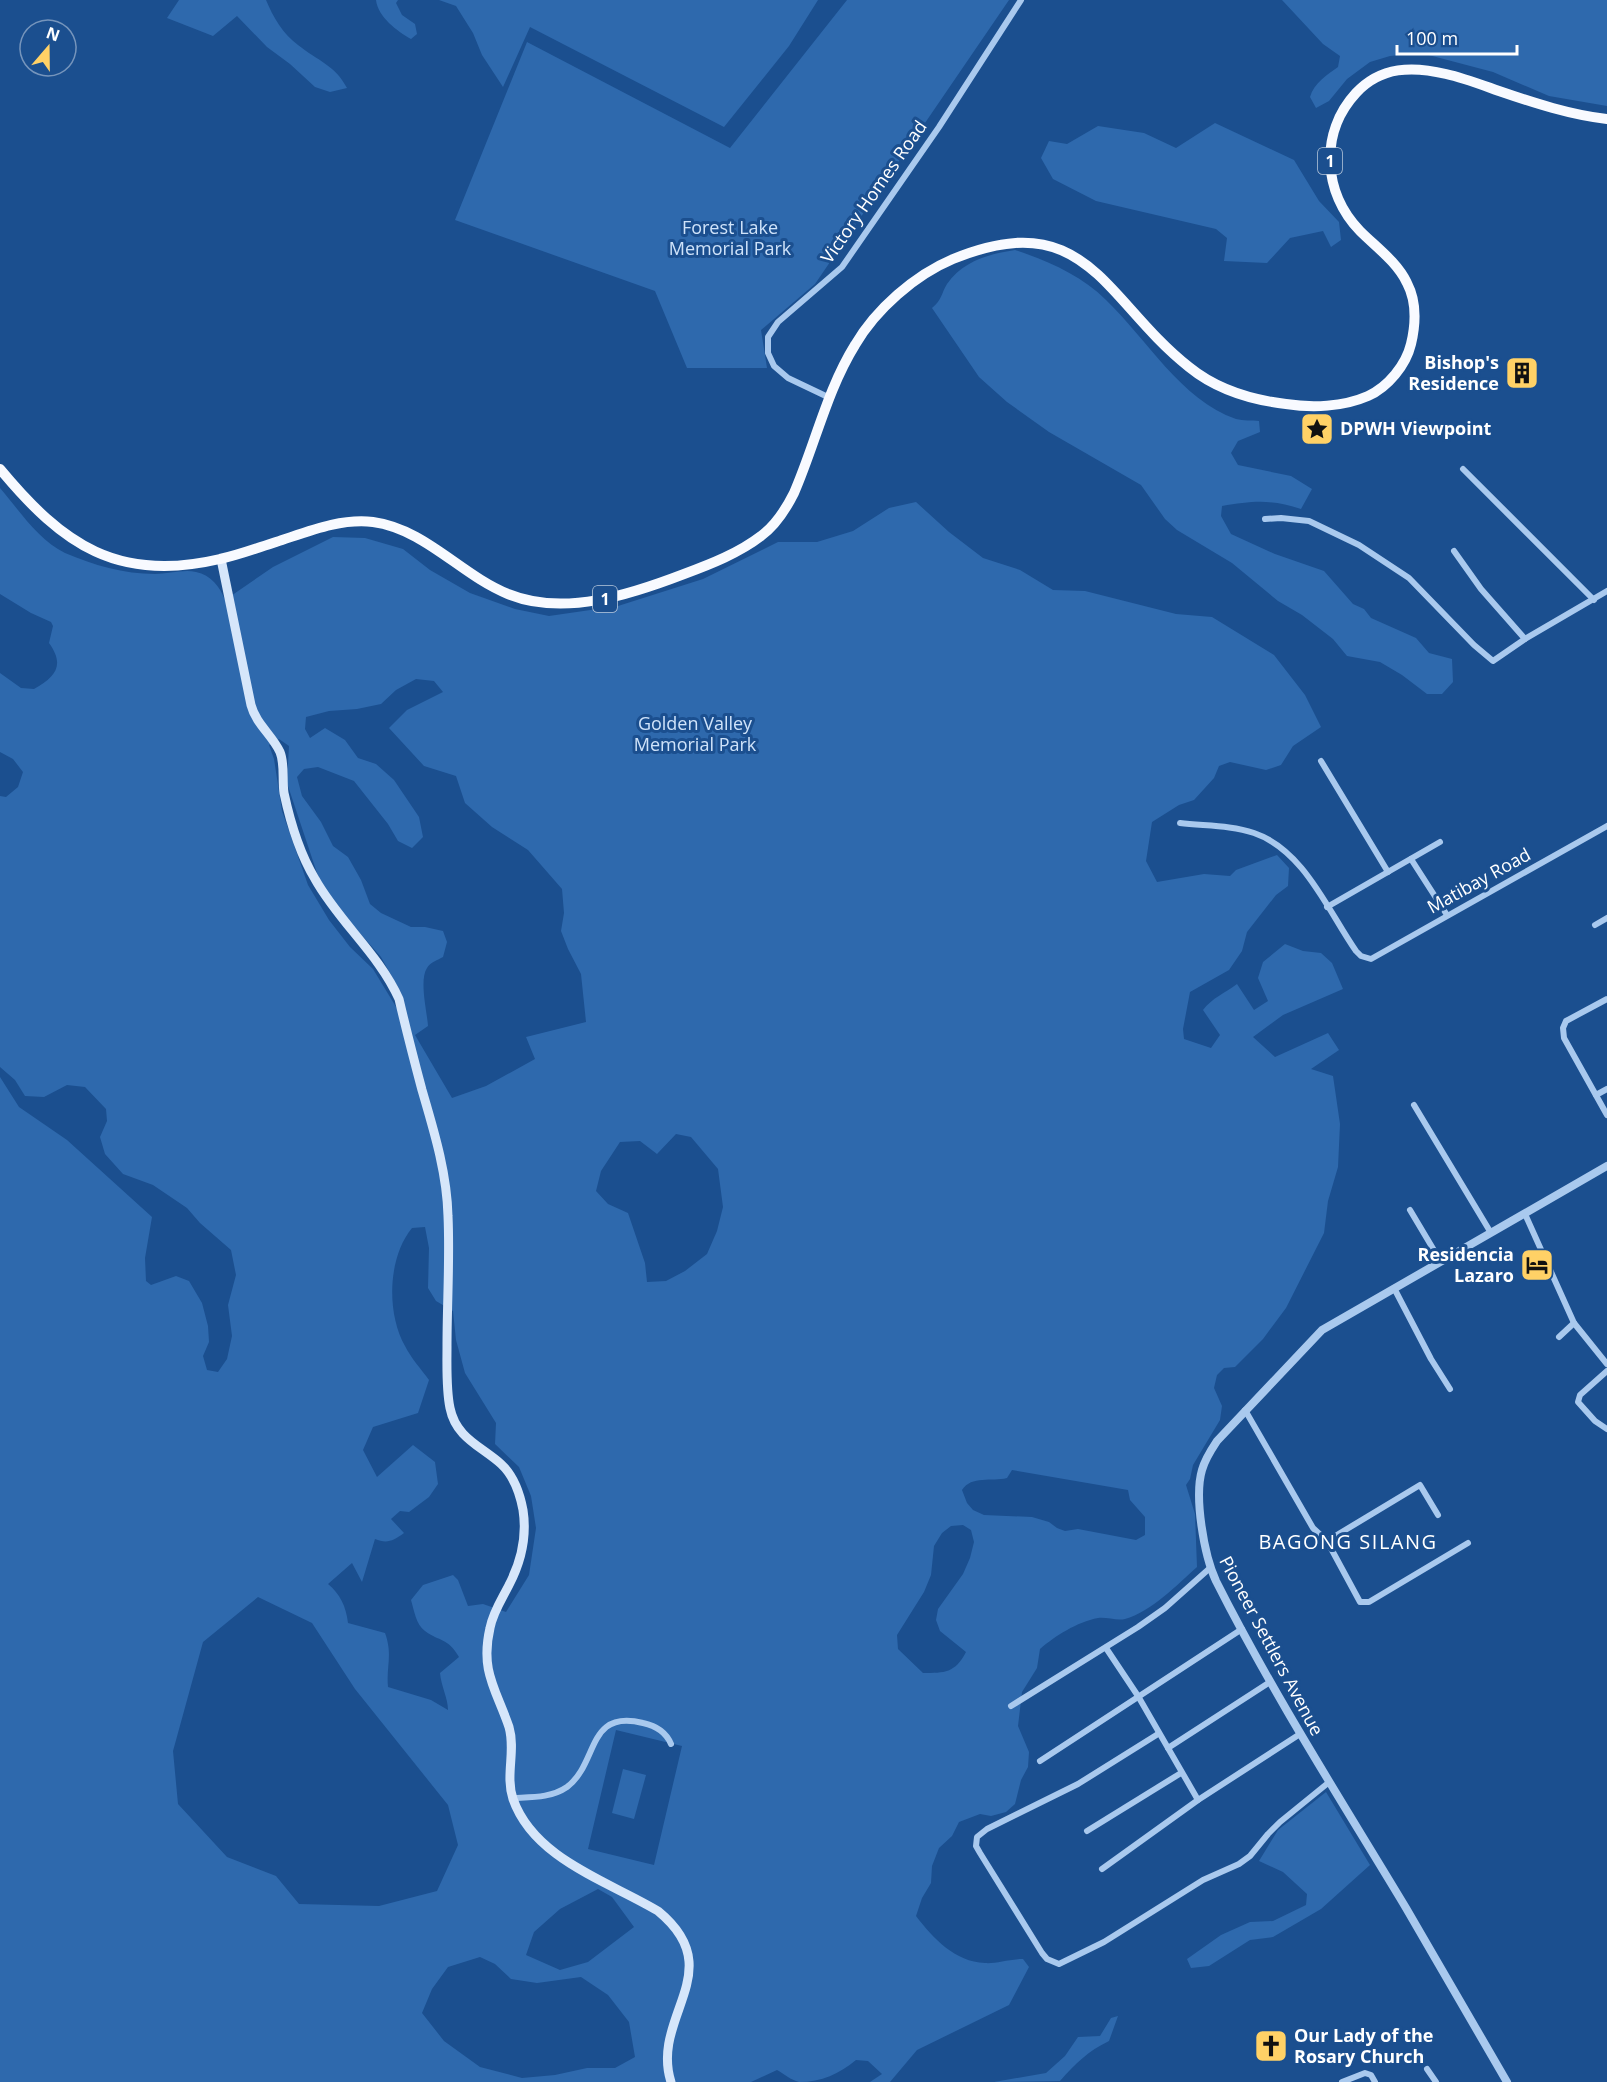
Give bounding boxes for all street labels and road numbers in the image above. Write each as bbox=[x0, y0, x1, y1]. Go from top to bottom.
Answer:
street label: Victory Homes Road bbox=[815, 115, 932, 268]
road number: 1 bbox=[1318, 148, 1342, 174]
road number: 1 bbox=[593, 586, 617, 612]
street label: Matibay Road bbox=[1422, 842, 1535, 918]
street label: Pioneer Settlers Avenue bbox=[1214, 1551, 1329, 1740]

